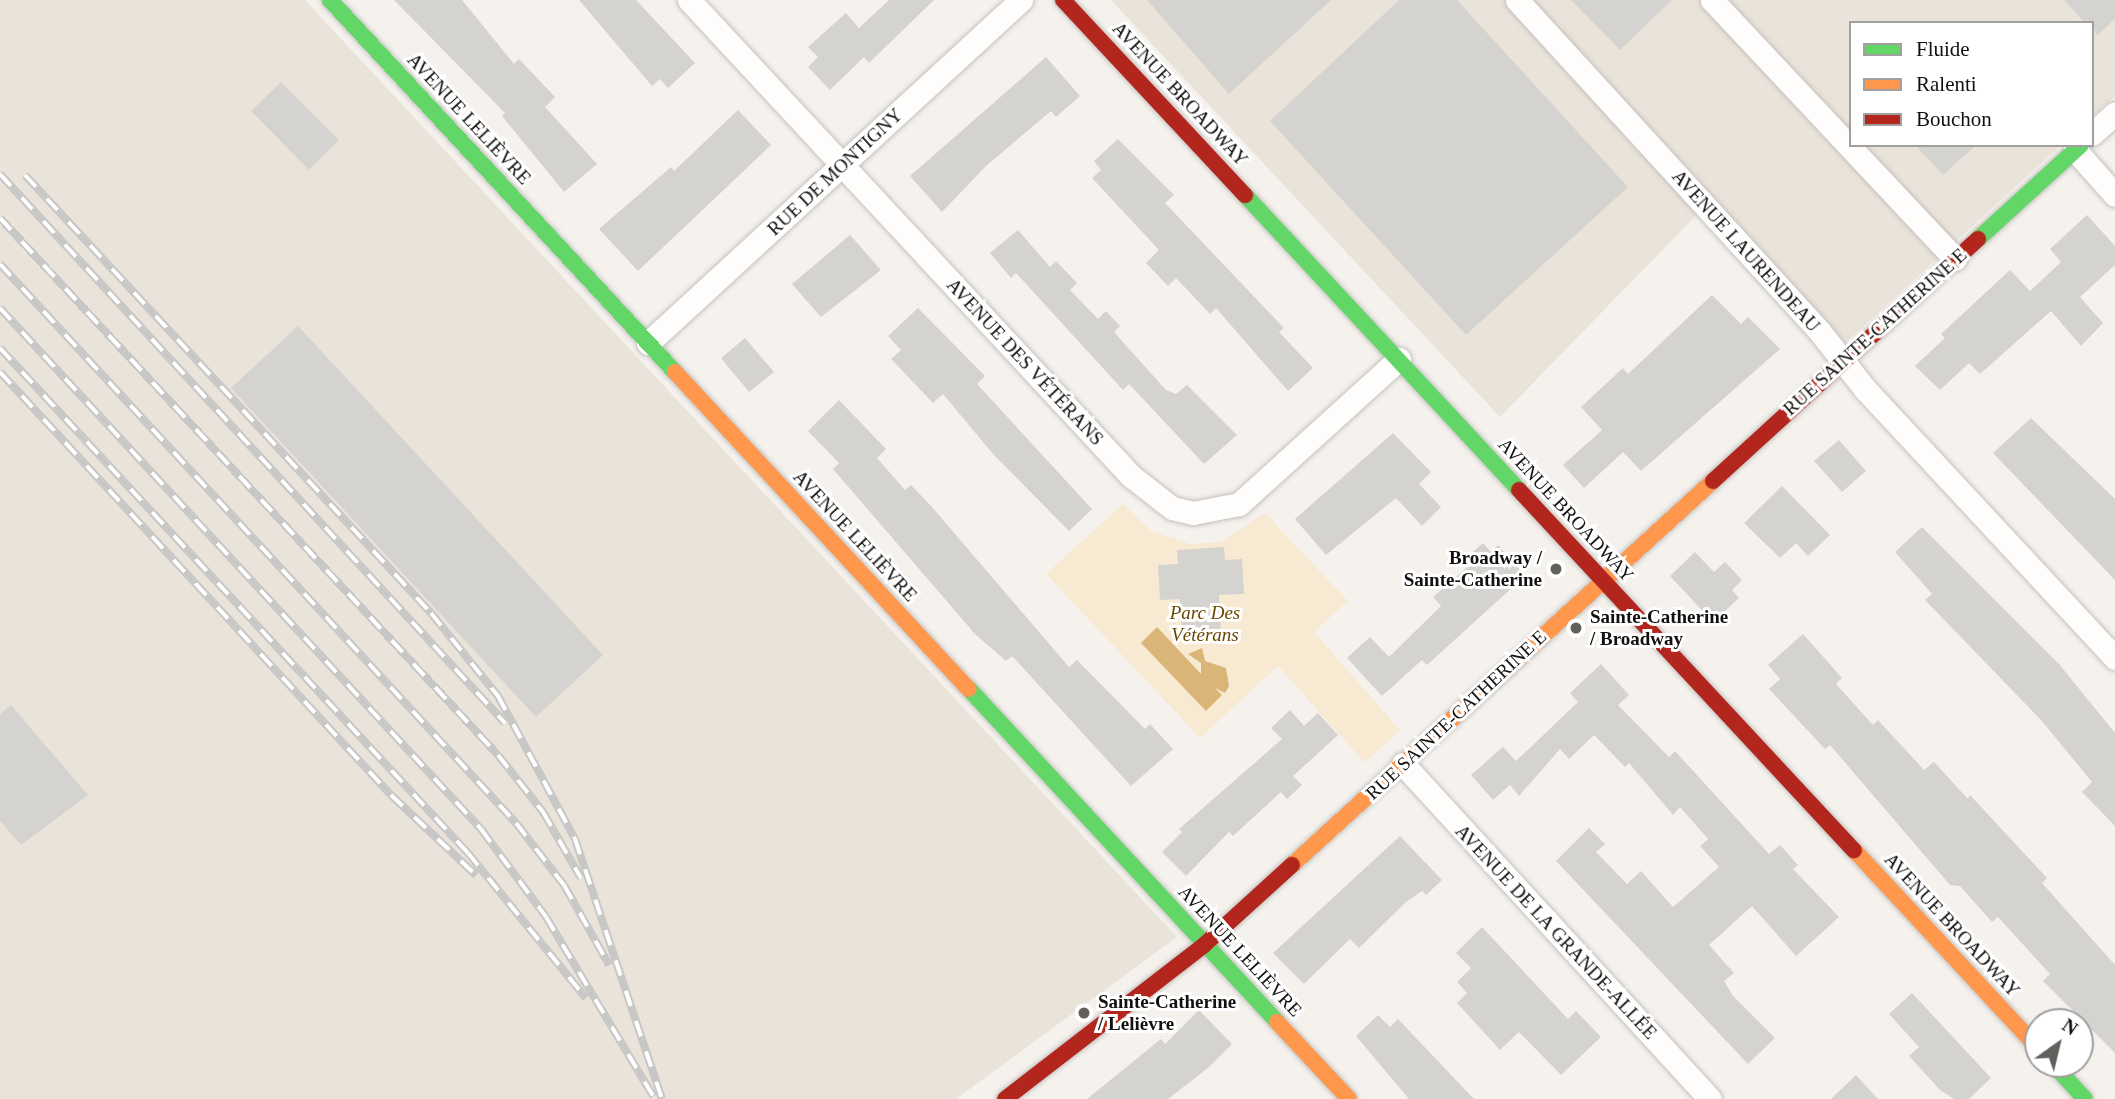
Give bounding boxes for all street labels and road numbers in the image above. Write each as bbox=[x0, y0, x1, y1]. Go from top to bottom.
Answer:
street label: AVENUE BROADWAY bbox=[1107, 17, 1253, 171]
street label: AVENUE LELIÈVRE bbox=[402, 49, 536, 189]
street label: RUE DE MONTIGNY bbox=[763, 104, 907, 240]
street label: AVENUE LAURENDEAU bbox=[1667, 165, 1825, 337]
street label: RUE SAINTE-CATHERINE E bbox=[1779, 244, 1971, 420]
street label: AVENUE DES VÉTÉRANS bbox=[942, 274, 1108, 450]
street label: AVENUE BROADWAY bbox=[1493, 433, 1639, 587]
street label: AVENUE LELIÈVRE bbox=[788, 466, 922, 606]
street label: RUE SAINTE-CATHERINE E bbox=[1361, 625, 1551, 805]
street label: AVENUE DE LA GRANDE-ALLÉE bbox=[1450, 820, 1662, 1044]
street label: AVENUE BROADWAY bbox=[1879, 848, 2025, 1002]
street label: AVENUE LELIÈVRE bbox=[1173, 881, 1307, 1021]

